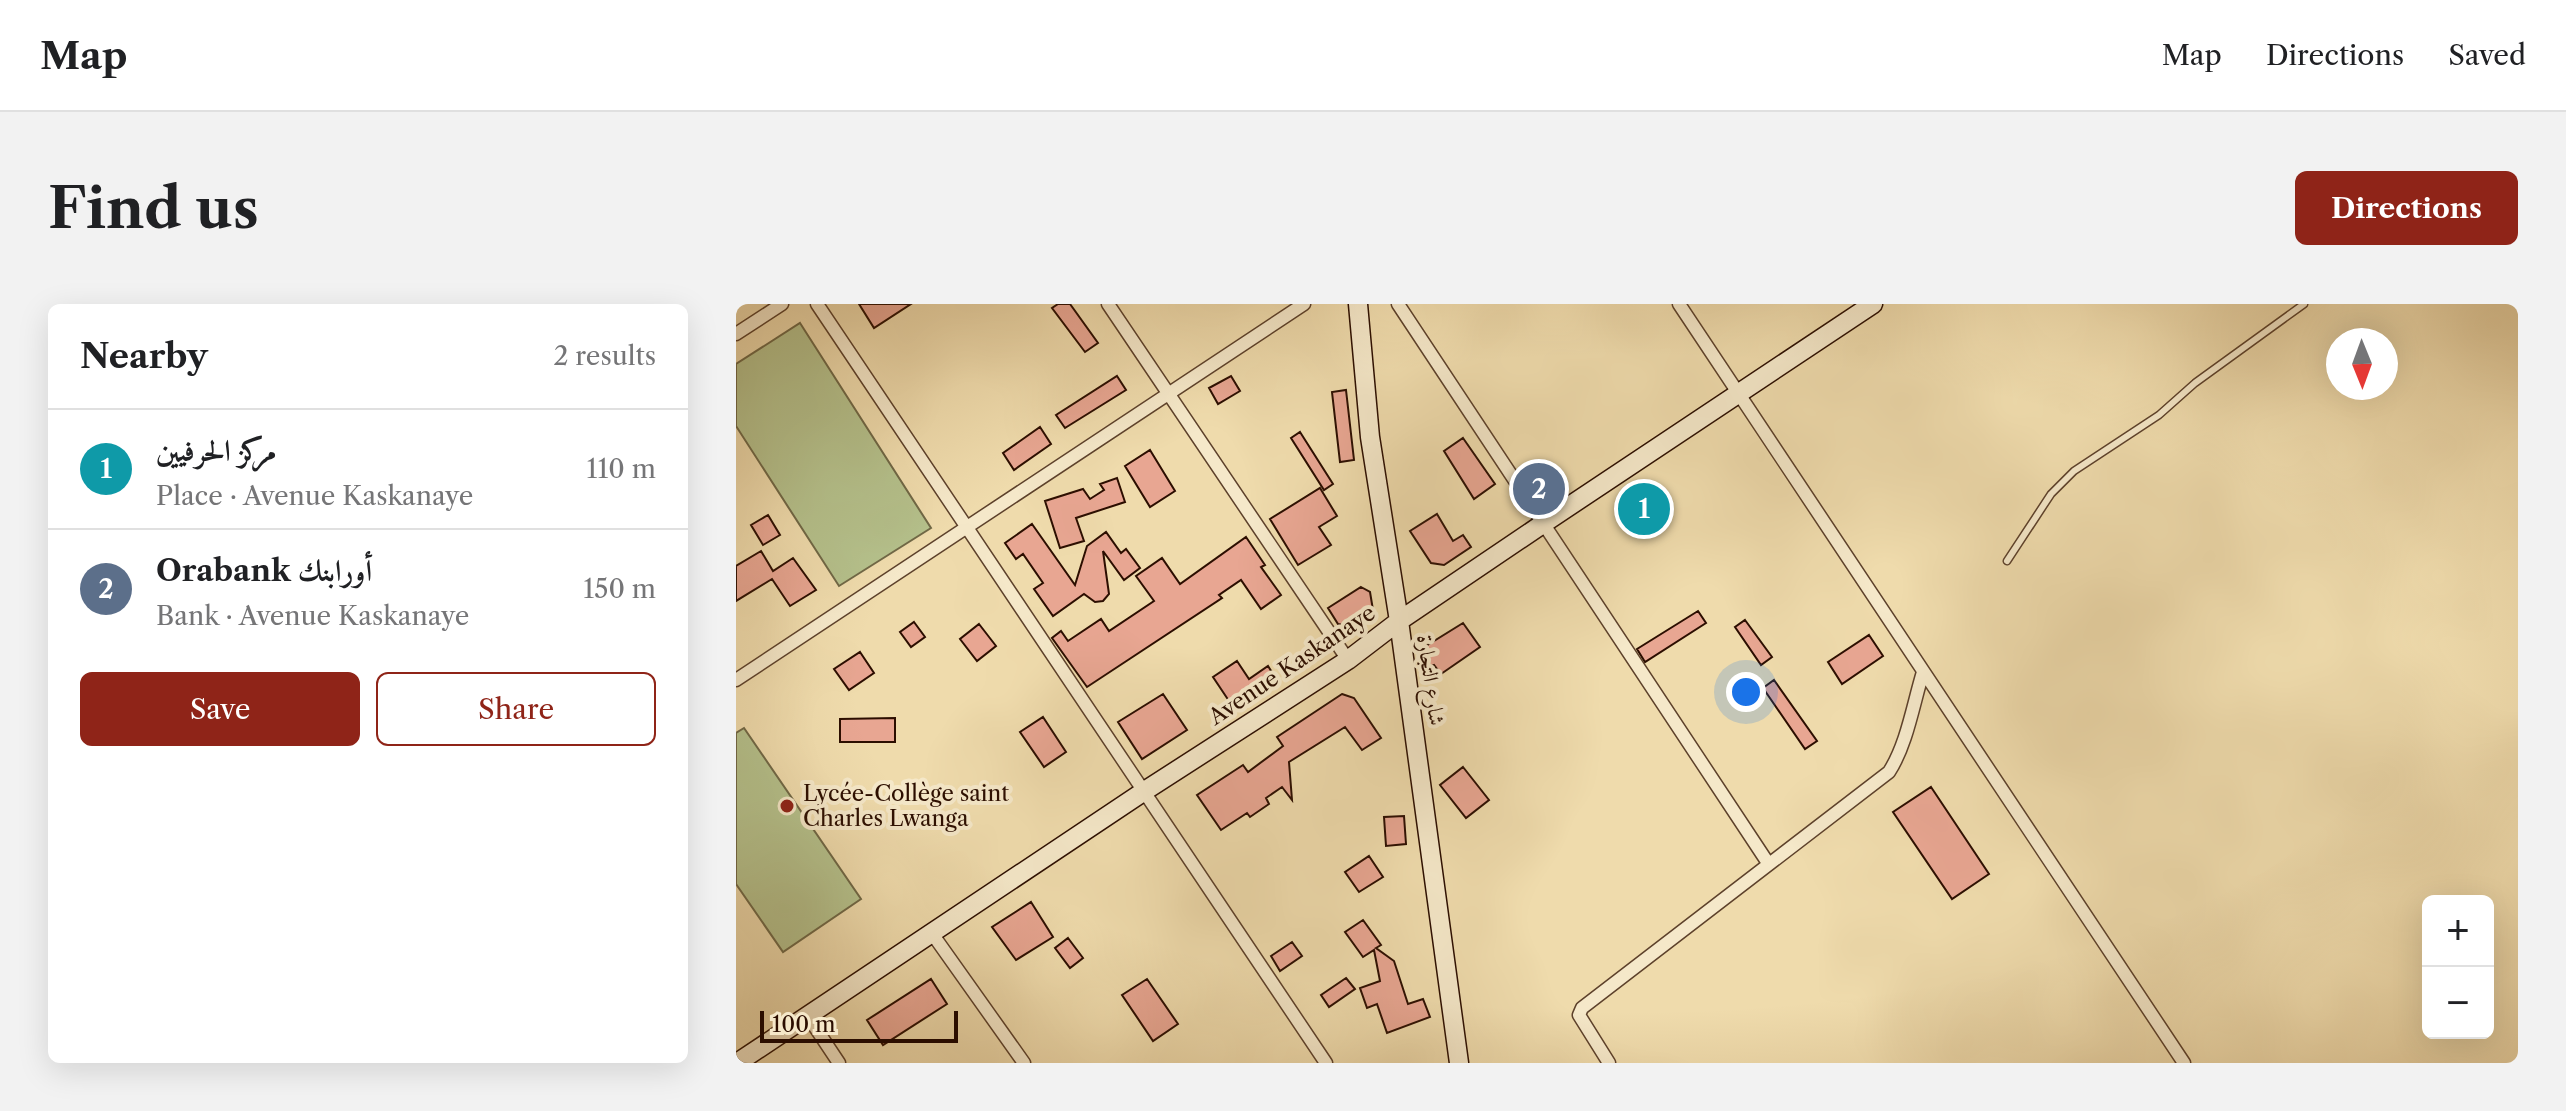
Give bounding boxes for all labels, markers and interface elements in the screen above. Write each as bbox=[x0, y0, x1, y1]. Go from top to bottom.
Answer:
text: Map bbox=[40, 32, 128, 79]
text: Map bbox=[2162, 38, 2222, 72]
text: Directions bbox=[2266, 38, 2404, 72]
text: Saved bbox=[2448, 38, 2526, 72]
button: Directions bbox=[2295, 171, 2518, 245]
text: Find us bbox=[48, 174, 259, 243]
north arrow bbox=[2326, 328, 2398, 400]
text: Nearby bbox=[80, 335, 208, 377]
text: 2 results bbox=[553, 340, 656, 372]
text: مركز الحرفيين bbox=[156, 432, 276, 469]
text: 1 bbox=[100, 453, 112, 485]
text: 110 m bbox=[587, 453, 656, 485]
pin: 2 bbox=[1513, 459, 1565, 519]
pin: 1 bbox=[1618, 479, 1670, 539]
text: Place · Avenue Kaskanaye bbox=[156, 480, 473, 512]
text: Orabank أورابنك bbox=[156, 552, 372, 589]
text: 2 bbox=[98, 573, 114, 605]
text: 150 m bbox=[583, 573, 656, 605]
street label: Avenue Kaskanaye bbox=[1203, 599, 1380, 731]
text: Bank · Avenue Kaskanaye bbox=[156, 600, 469, 632]
street label: شارع التجارة bbox=[1406, 633, 1451, 728]
button: Save bbox=[80, 672, 360, 746]
button: Share bbox=[376, 672, 656, 746]
your location bbox=[1726, 672, 1766, 712]
place label: Lycée-Collège saint Charles Lwanga bbox=[803, 780, 1009, 832]
marker: Lycée-Collège saint Charles Lwanga bbox=[778, 797, 796, 815]
map controls bbox=[2422, 895, 2494, 1039]
button: + bbox=[2422, 895, 2494, 967]
button: − bbox=[2422, 967, 2494, 1039]
scale bar bbox=[760, 1007, 958, 1043]
text: 100 m bbox=[772, 1011, 835, 1038]

